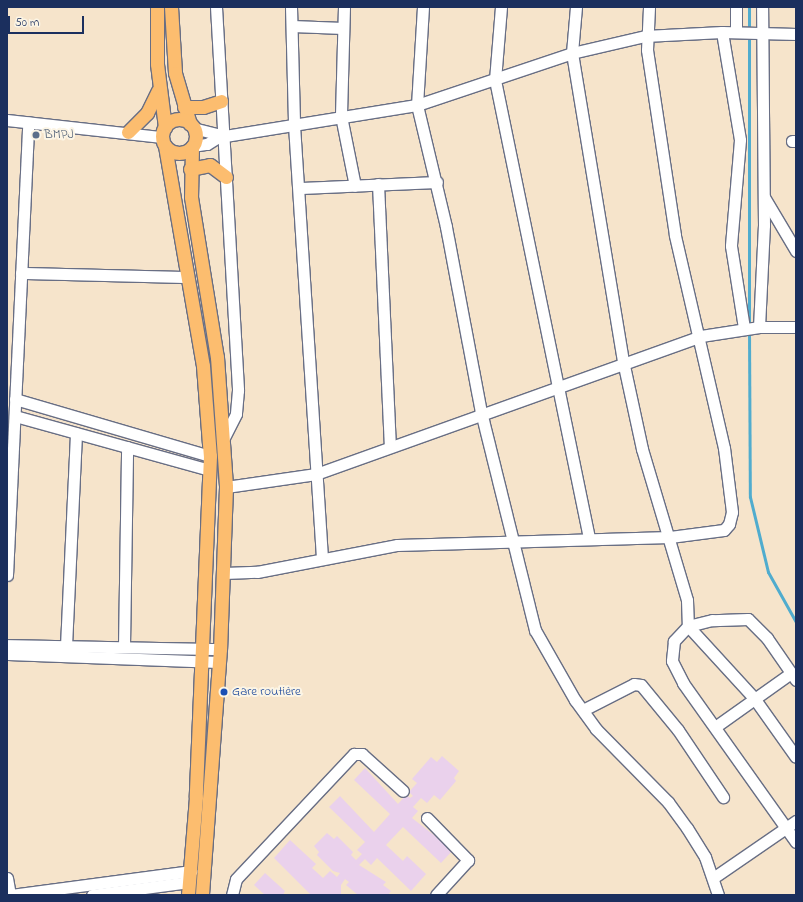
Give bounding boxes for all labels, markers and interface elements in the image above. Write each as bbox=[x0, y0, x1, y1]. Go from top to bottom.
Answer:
scale bar bbox=[10, 8, 86, 34]
text: 50 m bbox=[15, 14, 39, 32]
place label: BMPJ bbox=[44, 127, 74, 143]
marker: BMPJ bbox=[31, 130, 41, 140]
place label: Gare routière bbox=[232, 684, 301, 700]
marker: Gare routière bbox=[219, 687, 229, 697]

